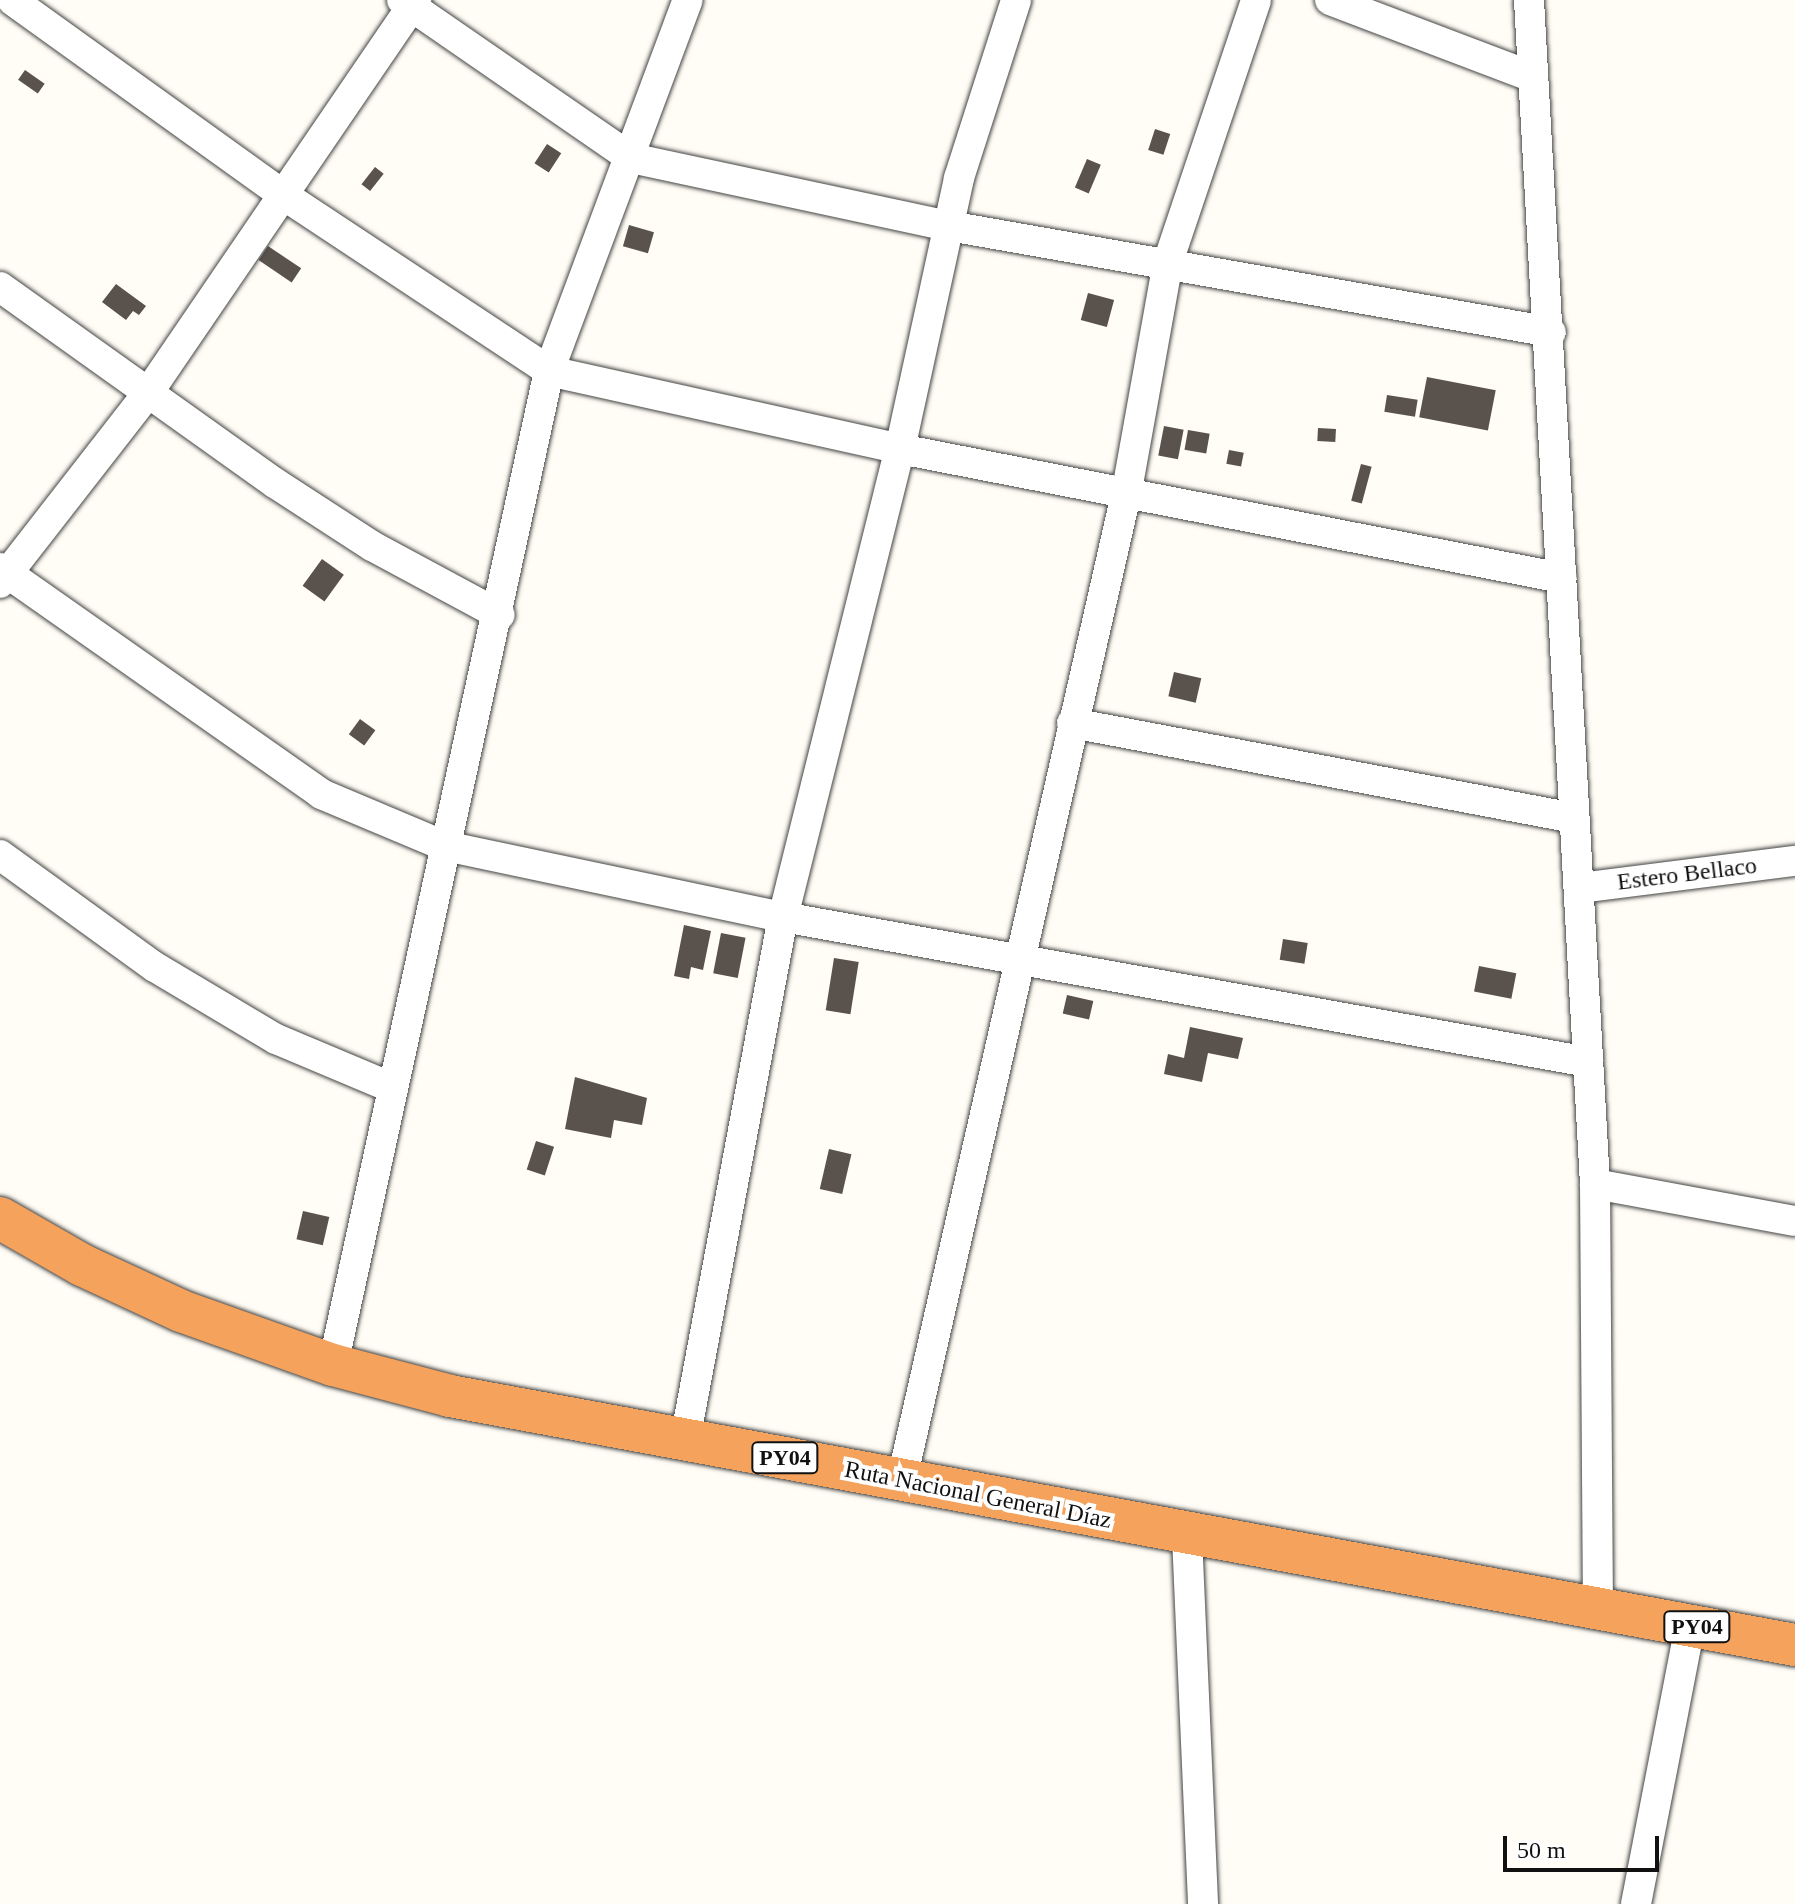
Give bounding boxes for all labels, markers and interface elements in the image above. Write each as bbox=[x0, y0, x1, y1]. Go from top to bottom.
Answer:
street label: Estero Bellaco bbox=[1615, 851, 1759, 897]
road number: PY04 bbox=[751, 1440, 819, 1476]
street label: Ruta Nacional General Díaz bbox=[842, 1455, 1114, 1535]
road number: PY04 bbox=[1663, 1609, 1731, 1645]
scale bar bbox=[1507, 1820, 1663, 1870]
text: 50 m bbox=[1517, 1837, 1566, 1863]

